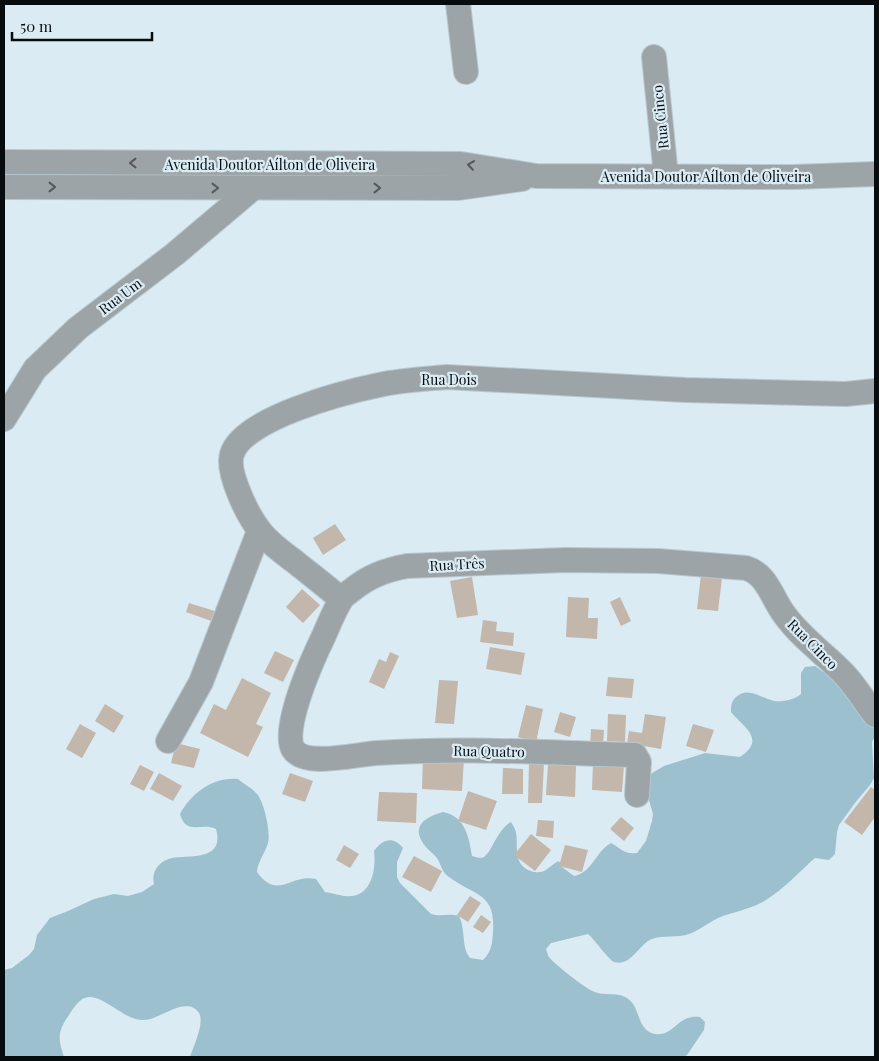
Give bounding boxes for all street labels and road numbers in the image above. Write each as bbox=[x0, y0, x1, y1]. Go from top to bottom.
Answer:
street label: Rua Cinco bbox=[647, 84, 673, 150]
street label: Avenida Doutor Aílton de Oliveira bbox=[164, 155, 375, 174]
street label: Avenida Doutor Aílton de Oliveira bbox=[600, 167, 811, 186]
street label: Rua Um bbox=[95, 273, 146, 318]
street label: Rua Dois bbox=[421, 370, 477, 389]
street label: Rua Três bbox=[429, 553, 485, 575]
street label: Rua Cinco bbox=[784, 615, 843, 674]
street label: Rua Quatro bbox=[453, 741, 525, 761]

